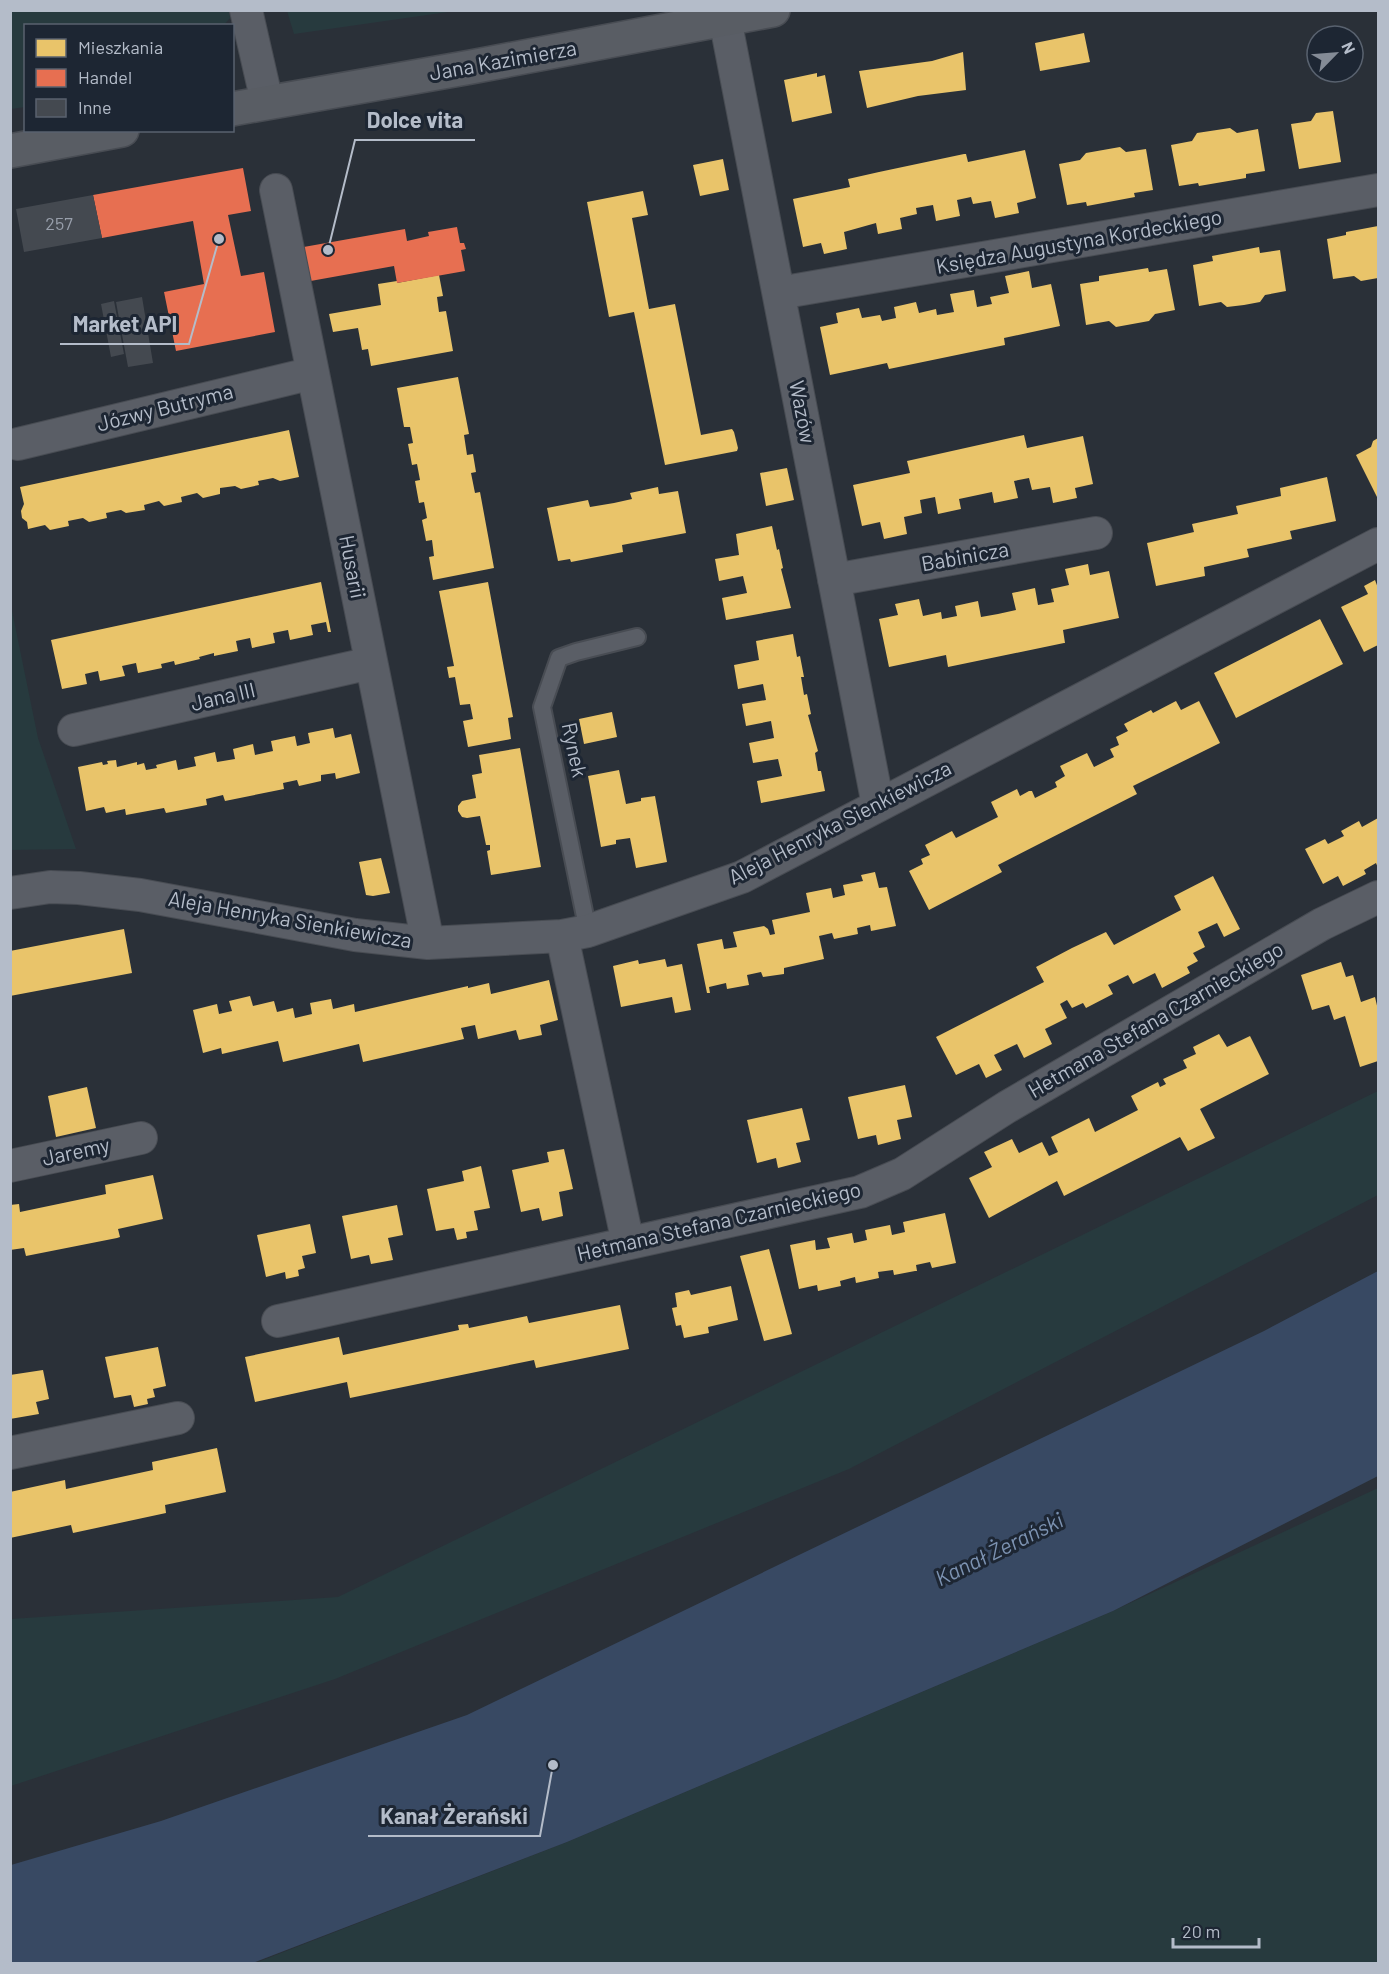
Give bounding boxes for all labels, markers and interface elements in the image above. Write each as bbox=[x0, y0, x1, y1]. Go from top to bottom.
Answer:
legend bbox=[24, 24, 234, 132]
north arrow bbox=[1305, 24, 1365, 84]
street label: Jana Kazimierza bbox=[427, 34, 578, 85]
text: Mieszkania bbox=[78, 36, 163, 58]
text: N bbox=[1338, 39, 1360, 56]
text: Handel bbox=[78, 66, 132, 88]
text: Inne bbox=[78, 96, 112, 118]
callout: Dolce vita bbox=[355, 100, 475, 140]
text: Dolce vita bbox=[367, 106, 463, 132]
street label: Księdza Augustyna Kordeckiego bbox=[934, 203, 1224, 278]
house number: 257 bbox=[45, 212, 73, 234]
callout: Market API bbox=[60, 304, 189, 344]
text: Market API bbox=[73, 310, 177, 336]
street label: Józwy Butryma bbox=[94, 378, 235, 436]
street label: Wazów bbox=[785, 378, 822, 445]
street label: Husarii bbox=[335, 533, 372, 601]
street label: Babinicza bbox=[919, 536, 1010, 576]
street label: Jana III bbox=[188, 676, 257, 715]
street label: Rynek bbox=[557, 720, 593, 779]
street label: Aleja Henryka Sienkiewicza bbox=[724, 755, 955, 889]
street label: Aleja Henryka Sienkiewicza bbox=[167, 885, 414, 952]
street label: Hetmana Stefana Czarnieckiego bbox=[1023, 935, 1287, 1102]
street label: Jaremy bbox=[40, 1131, 112, 1170]
street label: Hetmana Stefana Czarnieckiego bbox=[574, 1176, 863, 1265]
water label: Kanał Żerański bbox=[930, 1506, 1067, 1590]
callout: Kanał Żerański bbox=[368, 1796, 540, 1836]
text: Kanał Żerański bbox=[380, 1802, 528, 1828]
scale bar bbox=[1173, 1911, 1258, 1949]
text: 20 m bbox=[1182, 1920, 1220, 1942]

